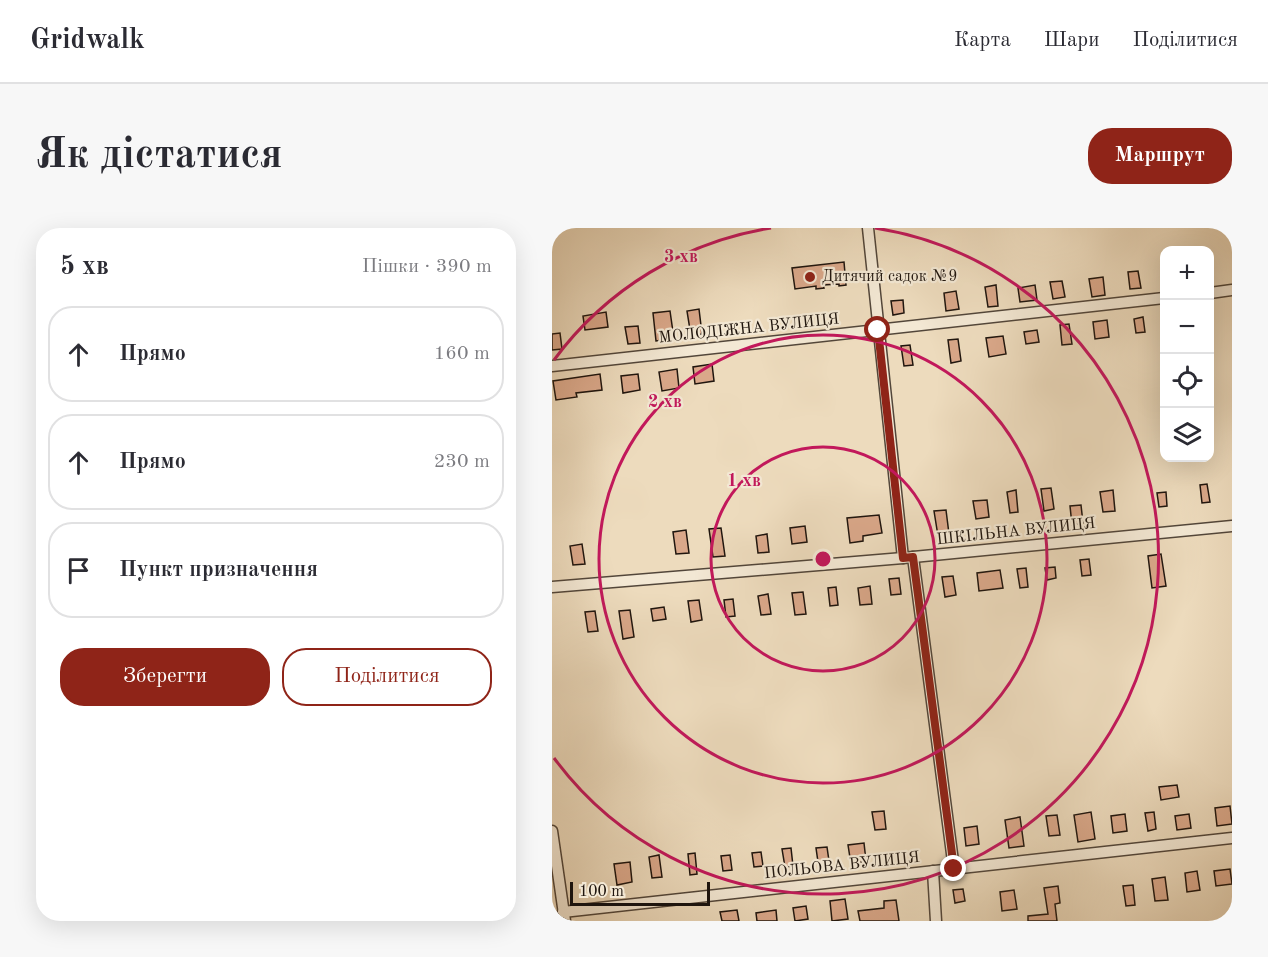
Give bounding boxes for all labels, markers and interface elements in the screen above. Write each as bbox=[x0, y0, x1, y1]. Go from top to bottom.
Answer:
text: Gridwalk bbox=[30, 27, 145, 55]
text: Карта bbox=[954, 30, 1011, 51]
text: Шари bbox=[1044, 30, 1099, 51]
text: Поділитися bbox=[1132, 30, 1238, 51]
button: Маршрут bbox=[1088, 128, 1232, 184]
text: Як дістатися bbox=[36, 135, 283, 177]
map controls bbox=[1160, 246, 1214, 462]
button: + bbox=[1160, 246, 1214, 300]
text: 3 хв bbox=[664, 248, 698, 266]
text: 5 хв bbox=[60, 254, 109, 280]
text: Пішки · 390 m bbox=[362, 257, 492, 277]
place label: Дитячий садок №9 bbox=[822, 269, 958, 285]
marker: Дитячий садок №9 bbox=[803, 270, 817, 284]
button: − bbox=[1160, 300, 1214, 354]
street label: МОЛОДІЖНА ВУЛИЦЯ bbox=[658, 312, 840, 346]
route start bbox=[864, 316, 890, 342]
icon: ahead bbox=[62, 338, 95, 371]
text: Прямо bbox=[119, 343, 186, 365]
text: 160 m bbox=[434, 344, 490, 364]
button: locate bbox=[1160, 354, 1214, 408]
text: 2 хв bbox=[648, 393, 682, 411]
button: layers bbox=[1160, 408, 1214, 462]
icon: ahead bbox=[62, 446, 95, 479]
text: Прямо bbox=[119, 451, 186, 473]
text: 230 m bbox=[434, 452, 490, 472]
text: 1 хв bbox=[727, 472, 761, 490]
street label: ШКІЛЬНА ВУЛИЦЯ bbox=[936, 516, 1096, 548]
centre of rings bbox=[813, 549, 833, 569]
icon: arrive bbox=[62, 554, 95, 587]
text: Пункт призначення bbox=[119, 559, 318, 581]
button: Зберегти bbox=[60, 648, 270, 706]
button: Поділитися bbox=[282, 648, 492, 706]
street label: ПОЛЬОВА ВУЛИЦЯ bbox=[763, 850, 921, 882]
route end bbox=[940, 855, 966, 881]
scale bar bbox=[570, 879, 710, 906]
text: 100 m bbox=[579, 884, 624, 900]

